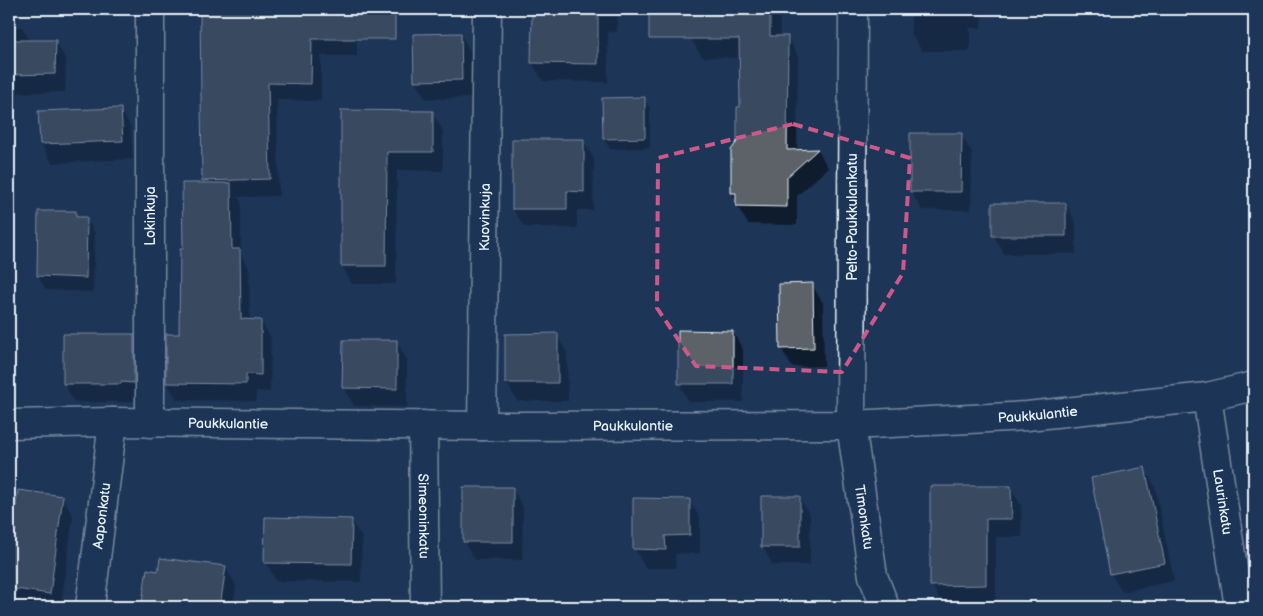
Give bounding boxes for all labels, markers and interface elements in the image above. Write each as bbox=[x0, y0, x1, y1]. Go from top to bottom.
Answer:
street label: Pelto-Paukkulankatu bbox=[844, 153, 861, 281]
street label: Kuovinkuja bbox=[476, 183, 493, 251]
street label: Lokinkuja bbox=[142, 186, 159, 246]
street label: Paukkulantie bbox=[997, 402, 1078, 426]
street label: Paukkulantie bbox=[188, 414, 268, 432]
street label: Paukkulantie bbox=[593, 417, 673, 434]
street label: Laurinkatu bbox=[1210, 468, 1236, 536]
street label: Simeoninkatu bbox=[415, 473, 433, 559]
street label: Aaponkatu bbox=[89, 482, 114, 550]
street label: Timonkatu bbox=[851, 484, 878, 551]

